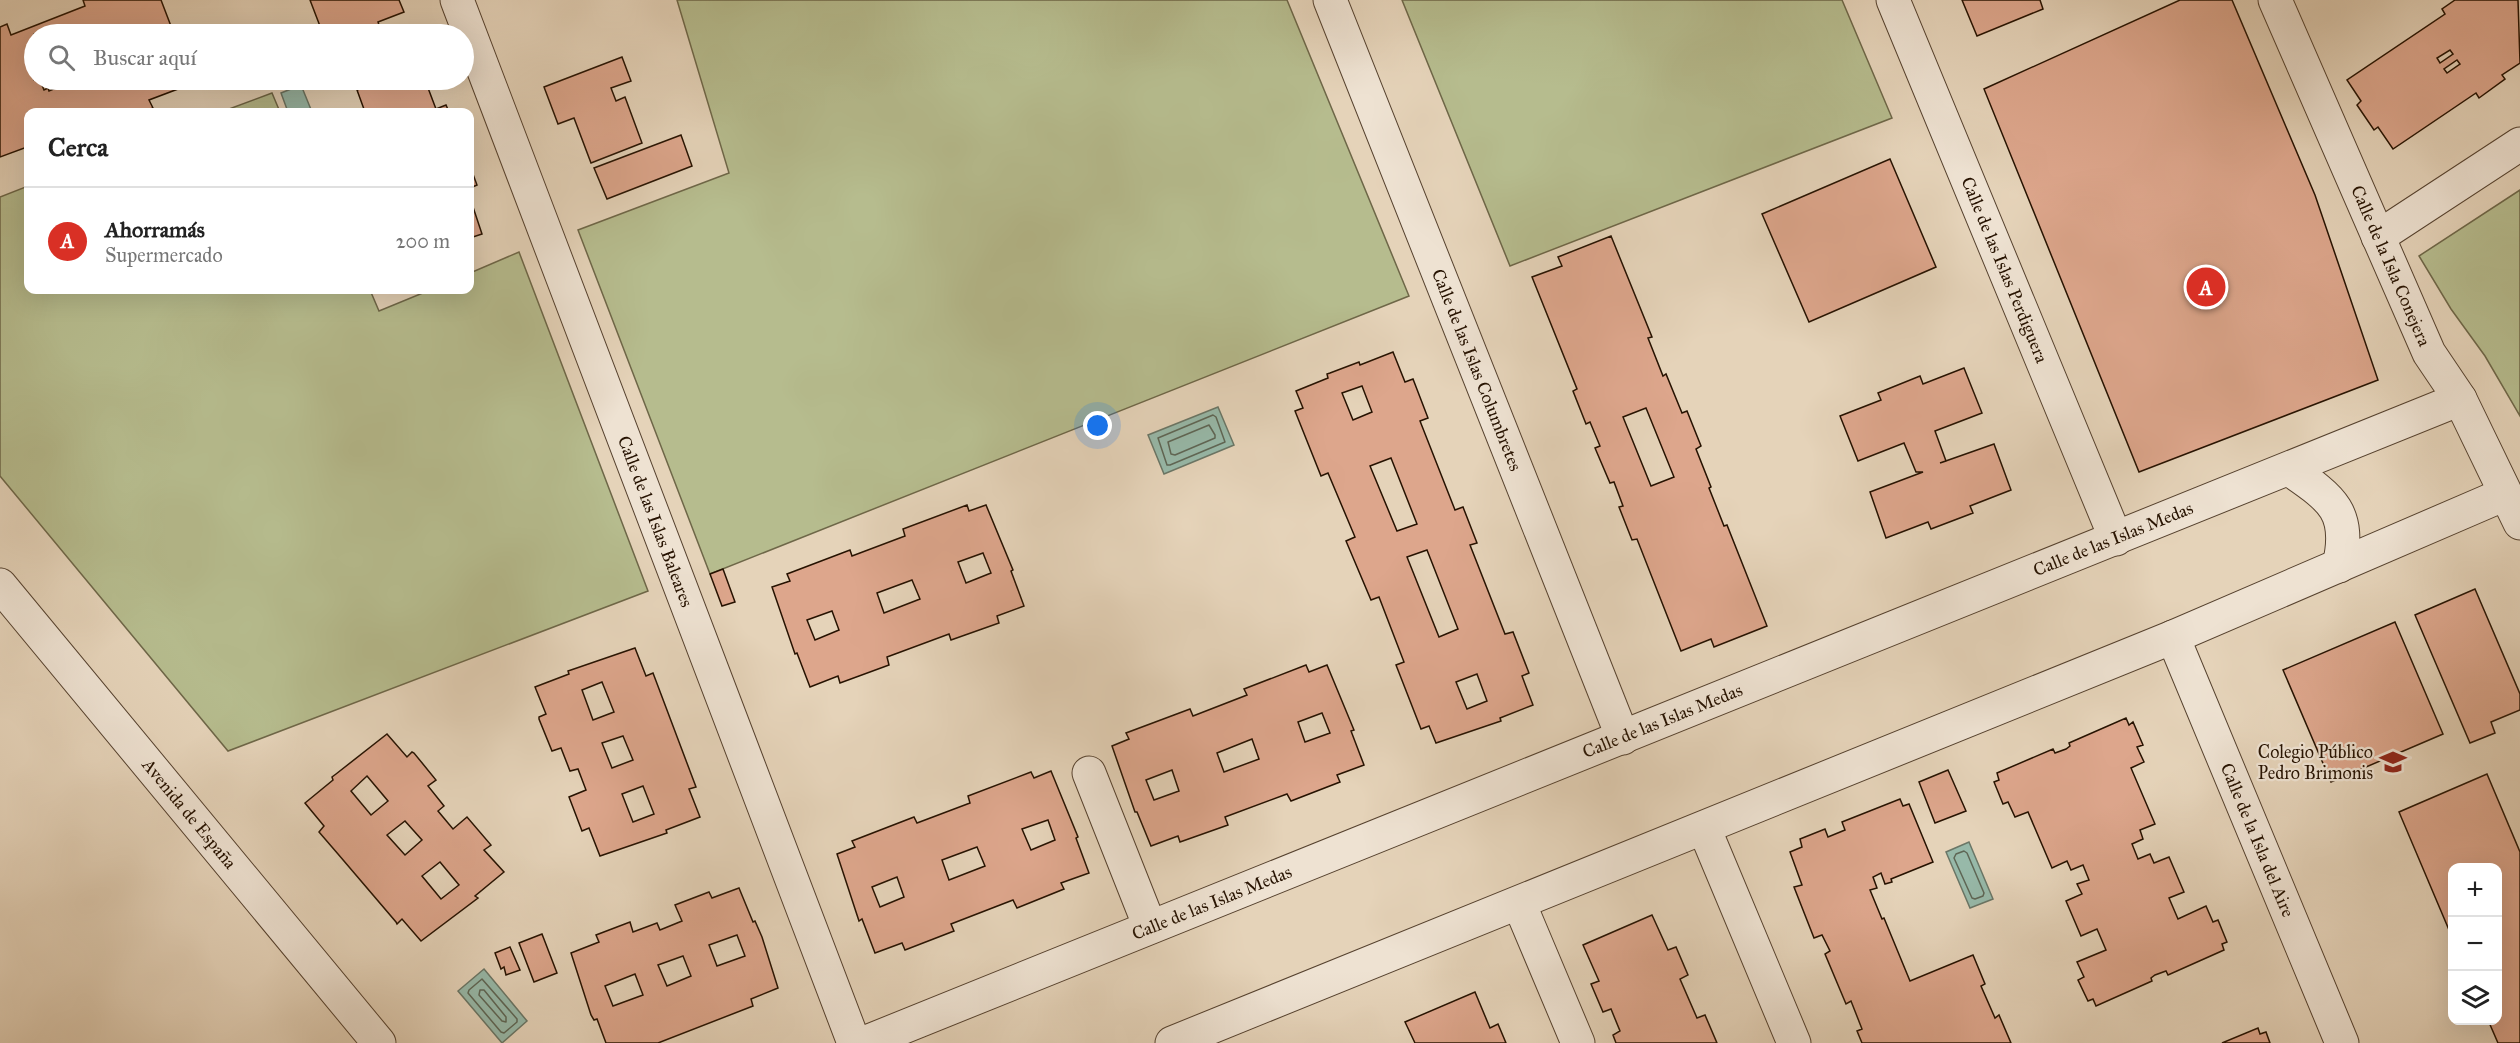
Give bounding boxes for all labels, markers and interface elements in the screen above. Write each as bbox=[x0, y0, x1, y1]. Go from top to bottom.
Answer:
search box bbox=[24, 24, 474, 90]
icon: search bbox=[45, 41, 78, 74]
text: Buscar aquí bbox=[93, 44, 196, 71]
text: Cerca bbox=[48, 131, 108, 163]
street label: Calle de las Islas Perdiguera bbox=[1956, 173, 2053, 367]
street label: Calle de la Isla Conejera bbox=[2346, 182, 2436, 350]
text: Ahorramás bbox=[105, 216, 205, 243]
text: A bbox=[61, 229, 74, 253]
text: 200 m bbox=[396, 229, 450, 253]
text: Supermercado bbox=[105, 243, 223, 267]
pin: A bbox=[2186, 264, 2226, 310]
street label: Calle de las Islas Columbretes bbox=[1427, 266, 1527, 474]
your location bbox=[1083, 411, 1112, 440]
street label: Calle de las Islas Baleares bbox=[613, 433, 698, 610]
street label: Calle de las Islas Medas bbox=[2030, 497, 2196, 581]
street label: Calle de las Islas Medas bbox=[1579, 679, 1746, 763]
place label: Colegio Público Pedro Brimonis bbox=[2258, 741, 2373, 784]
school or university icon: Colegio Público Pedro Brimonis bbox=[2378, 747, 2408, 777]
street label: Avenida de España bbox=[137, 753, 242, 874]
street label: Calle de la Isla del Aire bbox=[2216, 760, 2299, 920]
street label: Calle de las Islas Medas bbox=[1129, 861, 1295, 945]
map controls bbox=[2448, 863, 2502, 1025]
button: + bbox=[2448, 863, 2502, 917]
button: − bbox=[2448, 917, 2502, 971]
button: layers bbox=[2448, 971, 2502, 1025]

